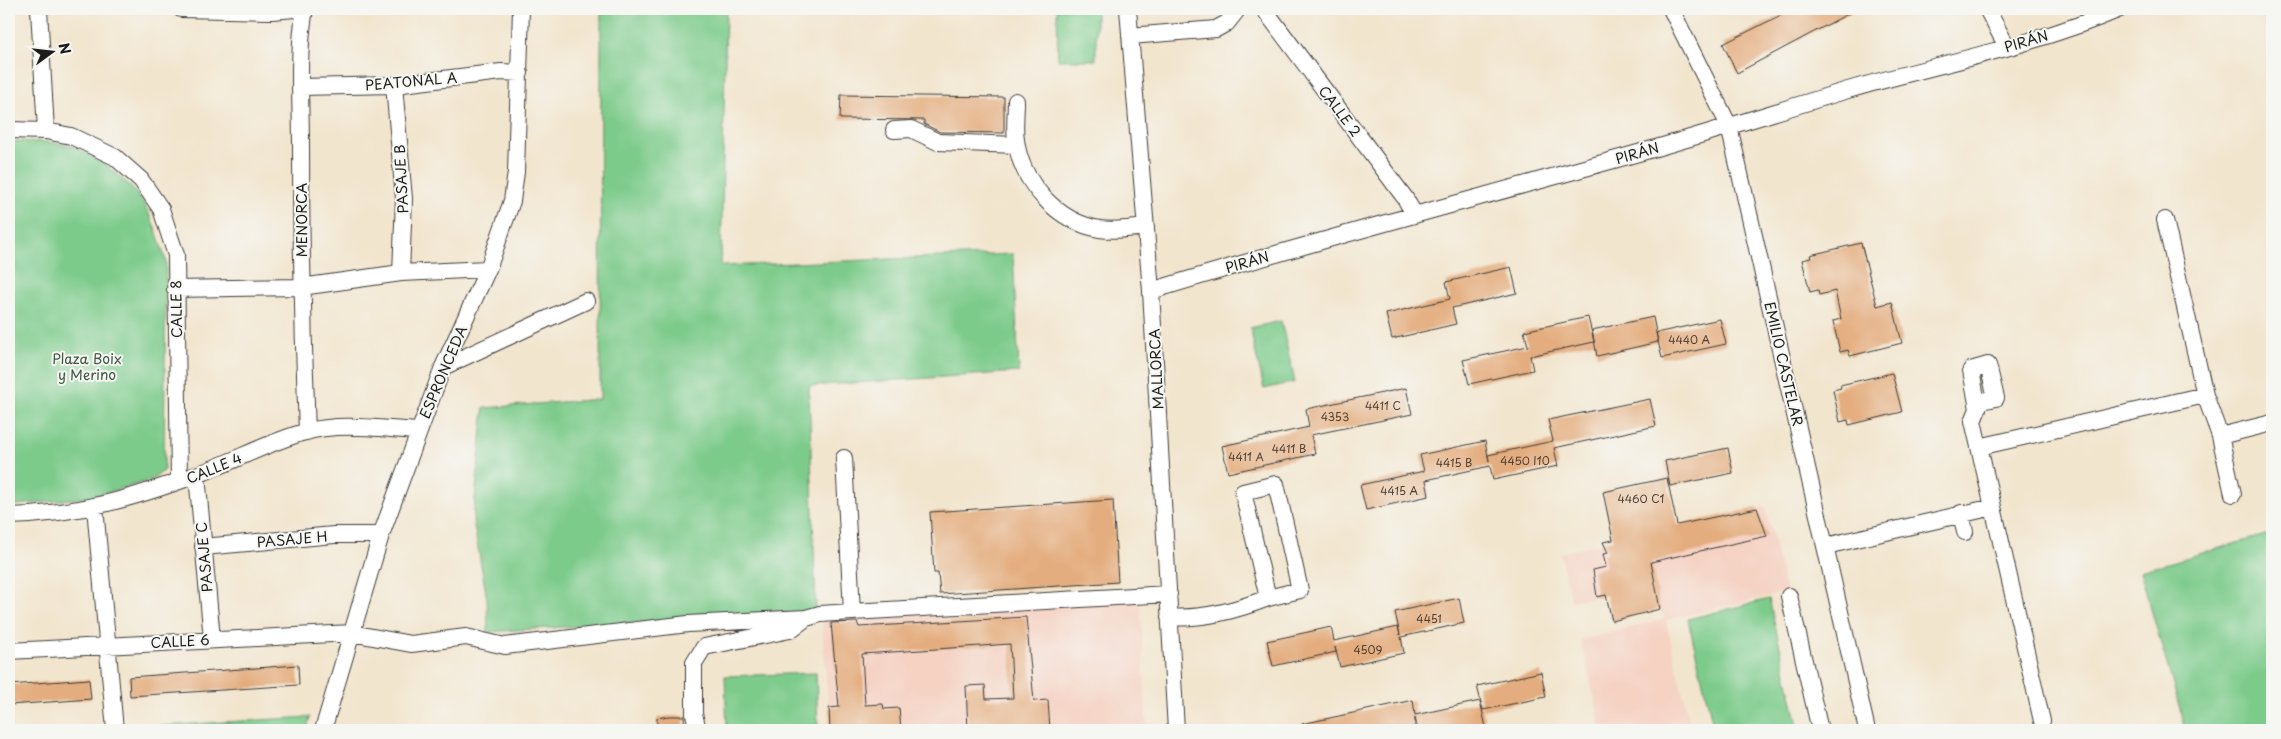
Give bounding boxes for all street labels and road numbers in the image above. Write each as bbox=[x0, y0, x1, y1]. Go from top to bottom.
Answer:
street label: PIRÁN bbox=[2001, 24, 2051, 58]
street label: PEATONAL A bbox=[364, 66, 458, 95]
street label: CALLE 2 bbox=[1314, 81, 1366, 141]
street label: PIRÁN bbox=[1612, 137, 1662, 169]
street label: PASAJE B bbox=[389, 144, 413, 214]
street label: MENORCA bbox=[291, 182, 312, 257]
street label: PIRÁN bbox=[1222, 246, 1272, 278]
street label: CALLE 8 bbox=[165, 280, 187, 338]
street label: EMILIO CASTELAR bbox=[1759, 300, 1809, 428]
street label: ESPRONCEDA bbox=[414, 322, 472, 422]
street label: MALLORCA bbox=[1143, 328, 1169, 410]
street label: CALLE 4 bbox=[183, 447, 245, 489]
street label: PASAJE C bbox=[190, 521, 218, 593]
street label: PASAJE H bbox=[256, 525, 328, 553]
street label: CALLE 6 bbox=[150, 629, 210, 653]

